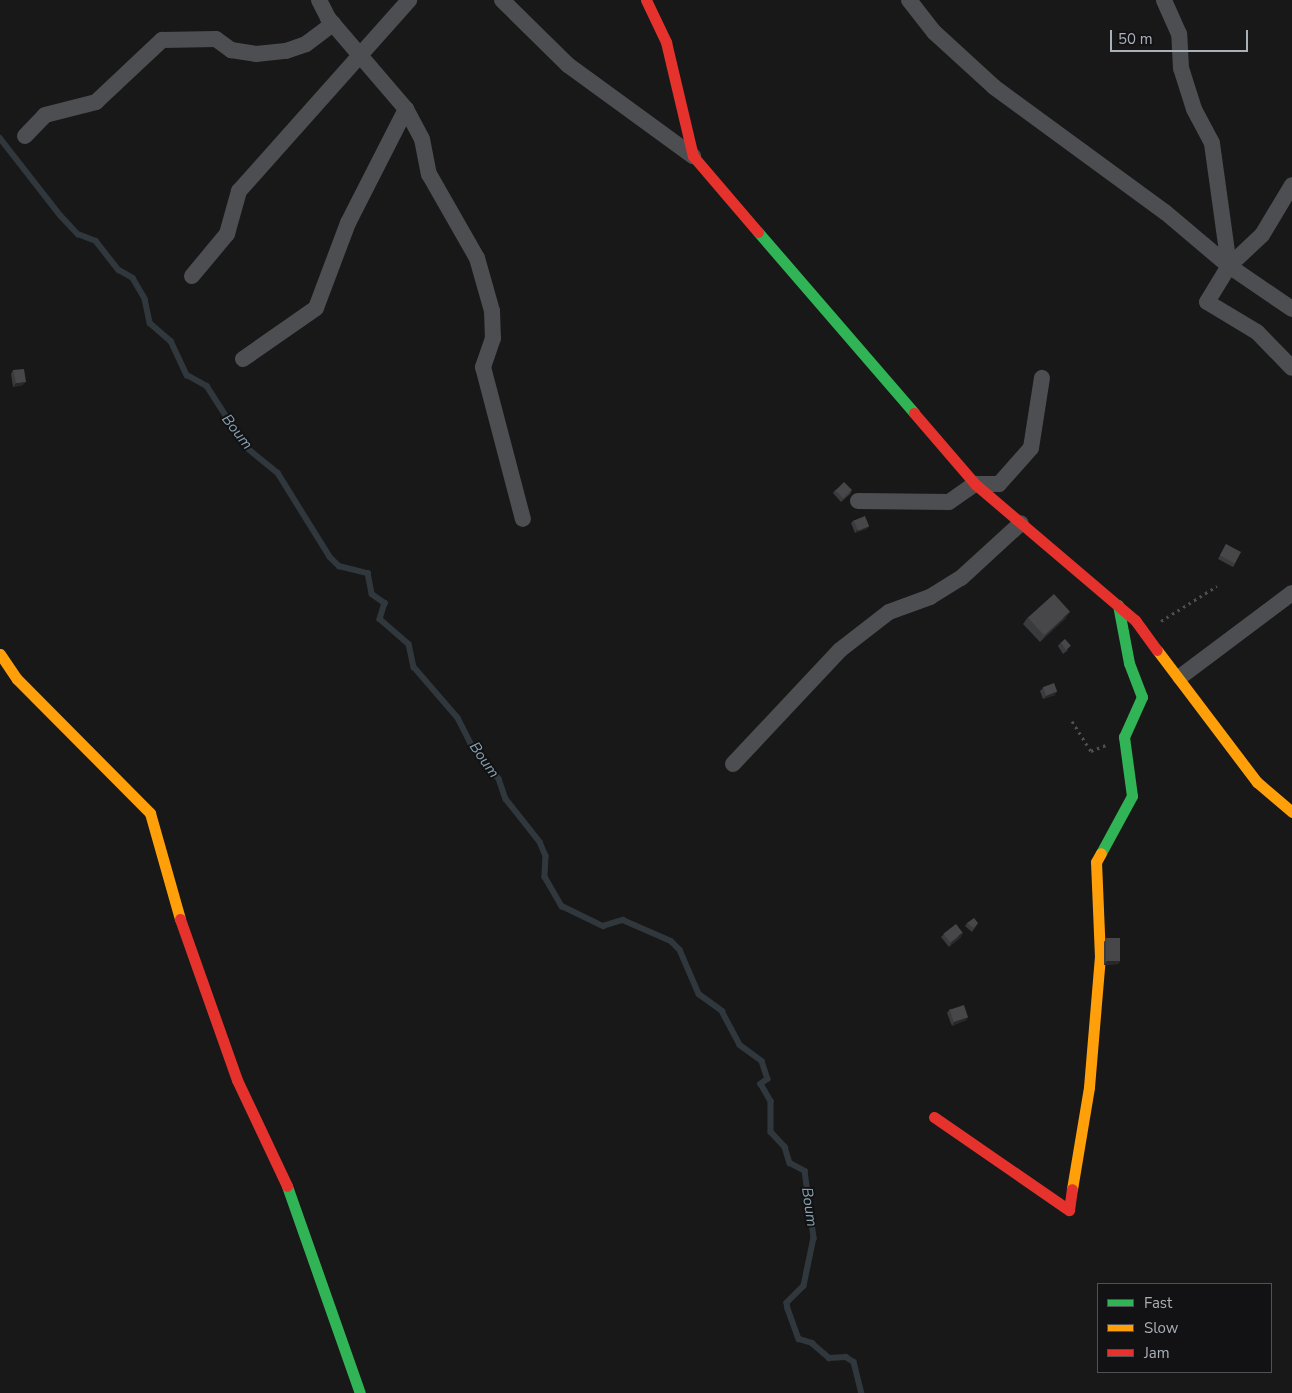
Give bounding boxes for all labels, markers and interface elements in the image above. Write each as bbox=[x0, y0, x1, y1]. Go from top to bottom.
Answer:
scale bar bbox=[1112, 20, 1250, 52]
text: 50 m bbox=[1118, 29, 1153, 49]
water label: Boum bbox=[218, 411, 256, 453]
water label: Boum bbox=[465, 739, 503, 781]
water label: Boum bbox=[797, 1186, 821, 1228]
legend bbox=[1097, 1283, 1272, 1373]
text: Fast bbox=[1144, 1293, 1172, 1313]
text: Slow bbox=[1144, 1318, 1178, 1338]
text: Jam bbox=[1144, 1343, 1170, 1363]

